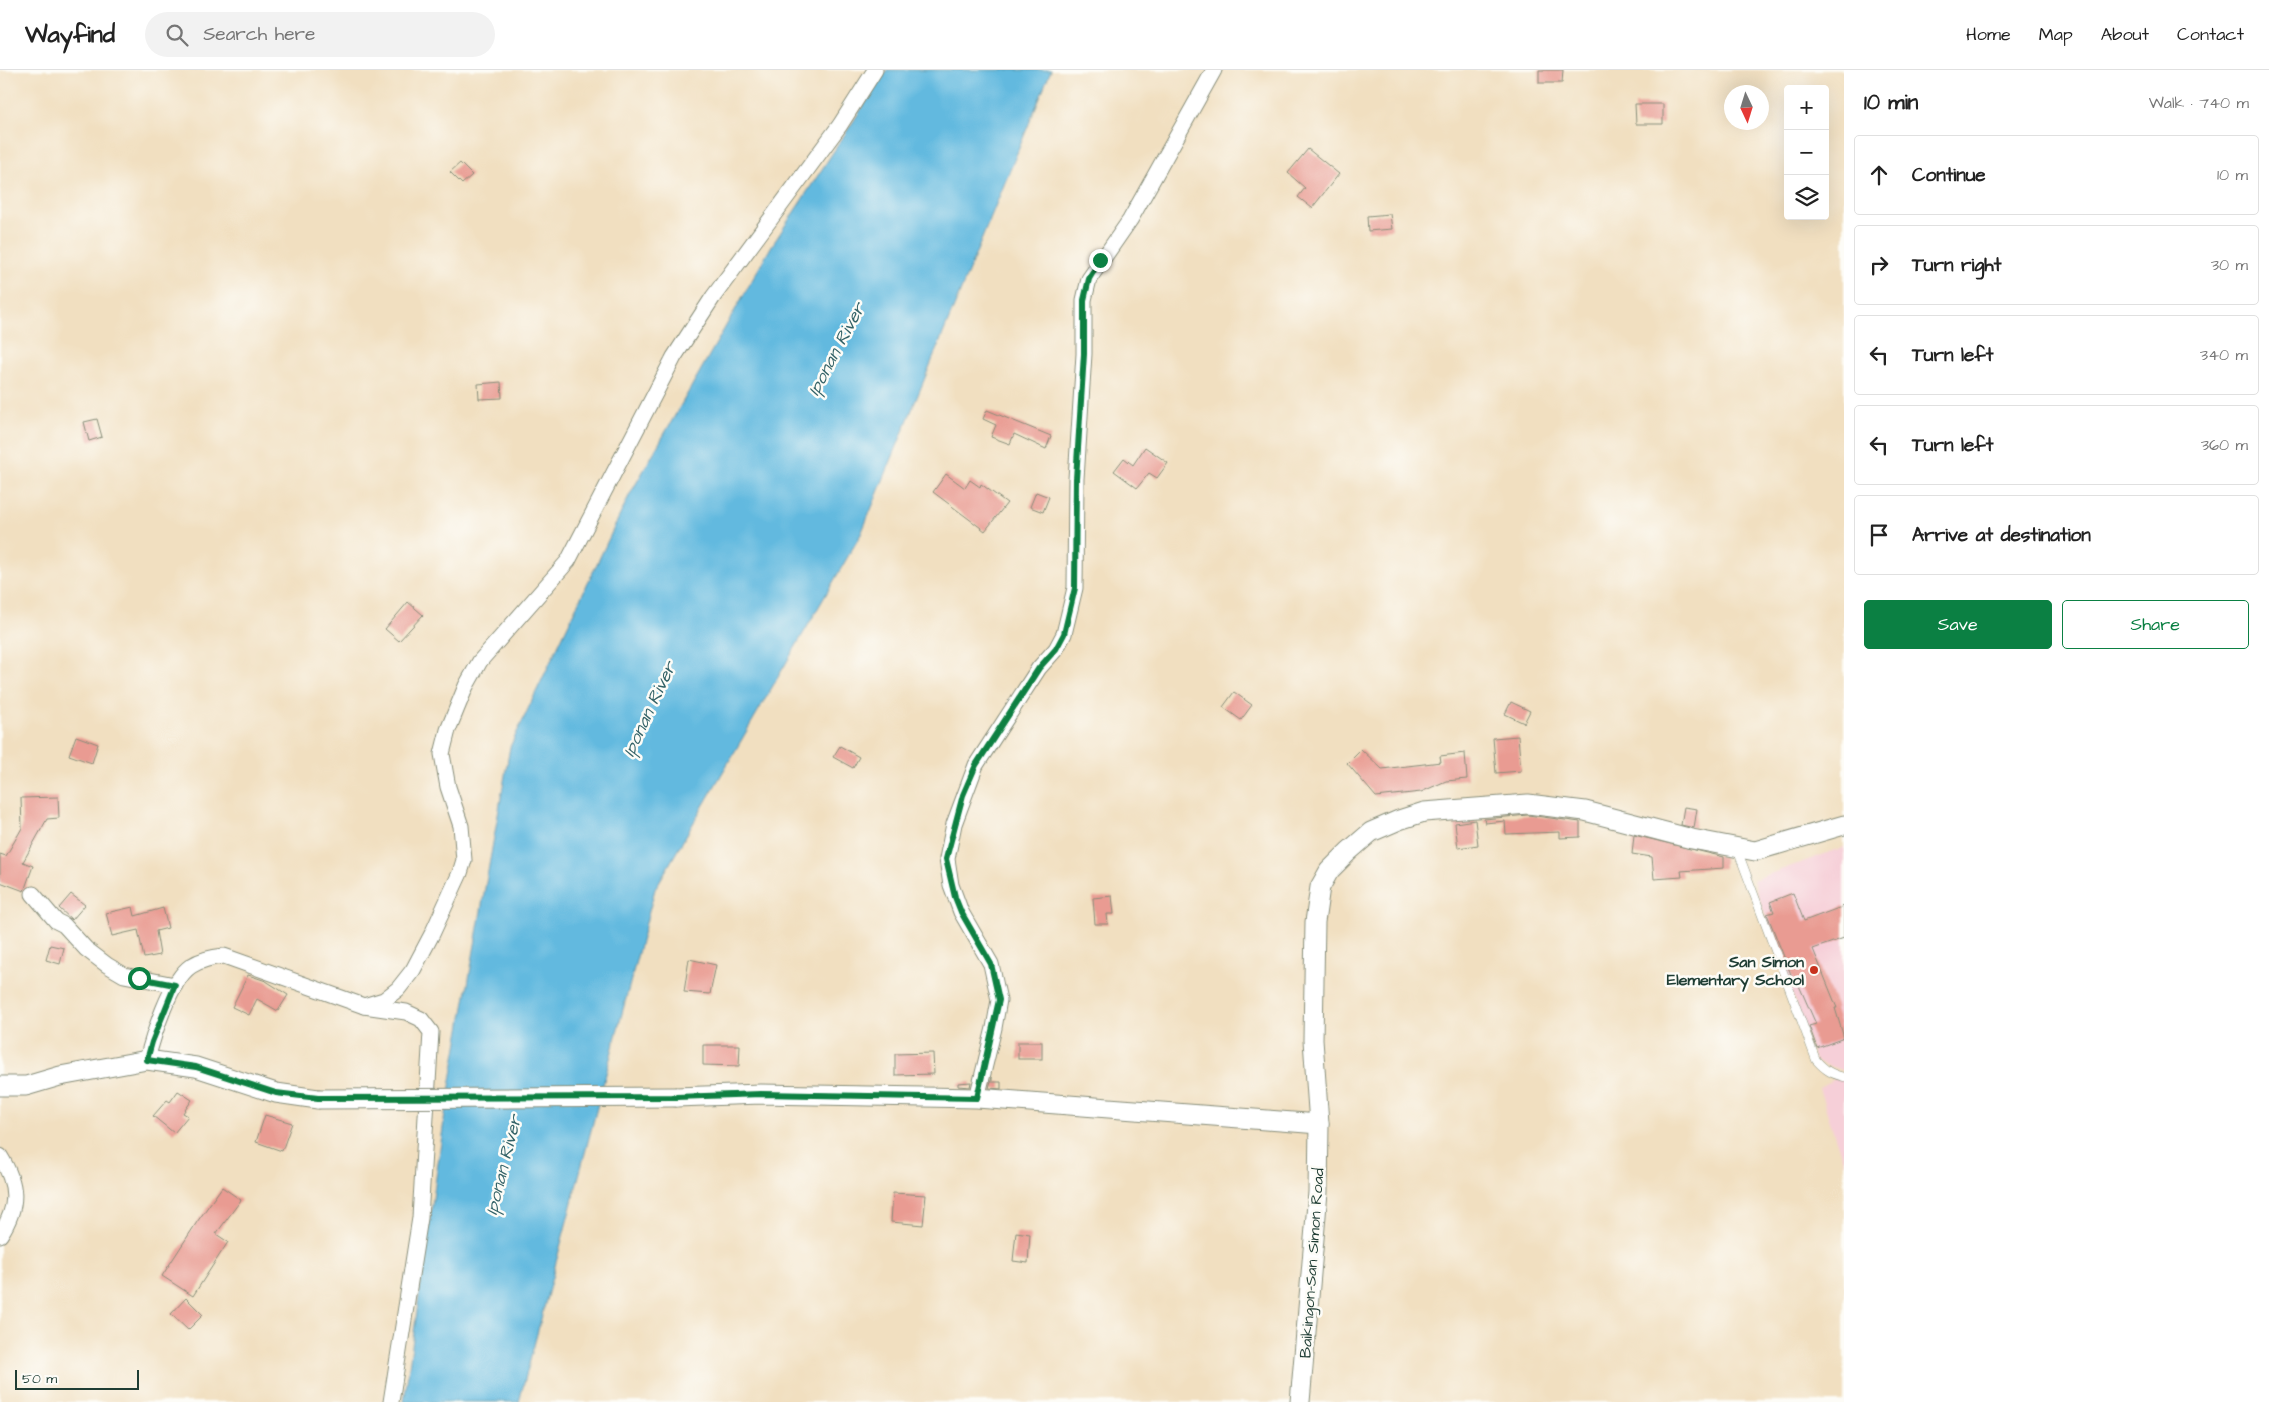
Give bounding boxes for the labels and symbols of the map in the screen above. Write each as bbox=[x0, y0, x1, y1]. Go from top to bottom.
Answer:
north arrow bbox=[1724, 85, 1769, 130]
route end bbox=[1089, 249, 1112, 272]
water label: Iponan River bbox=[802, 297, 872, 400]
water label: Iponan River bbox=[617, 656, 683, 761]
place label: San Simon Elementary School bbox=[1667, 951, 1804, 992]
marker: San Simon Elementary School bbox=[1808, 964, 1820, 976]
route start bbox=[128, 967, 151, 990]
water label: Iponan River bbox=[479, 1111, 528, 1218]
street label: Baikingon-San Simon Road bbox=[1294, 1167, 1331, 1359]
scale bar bbox=[15, 1367, 139, 1390]

